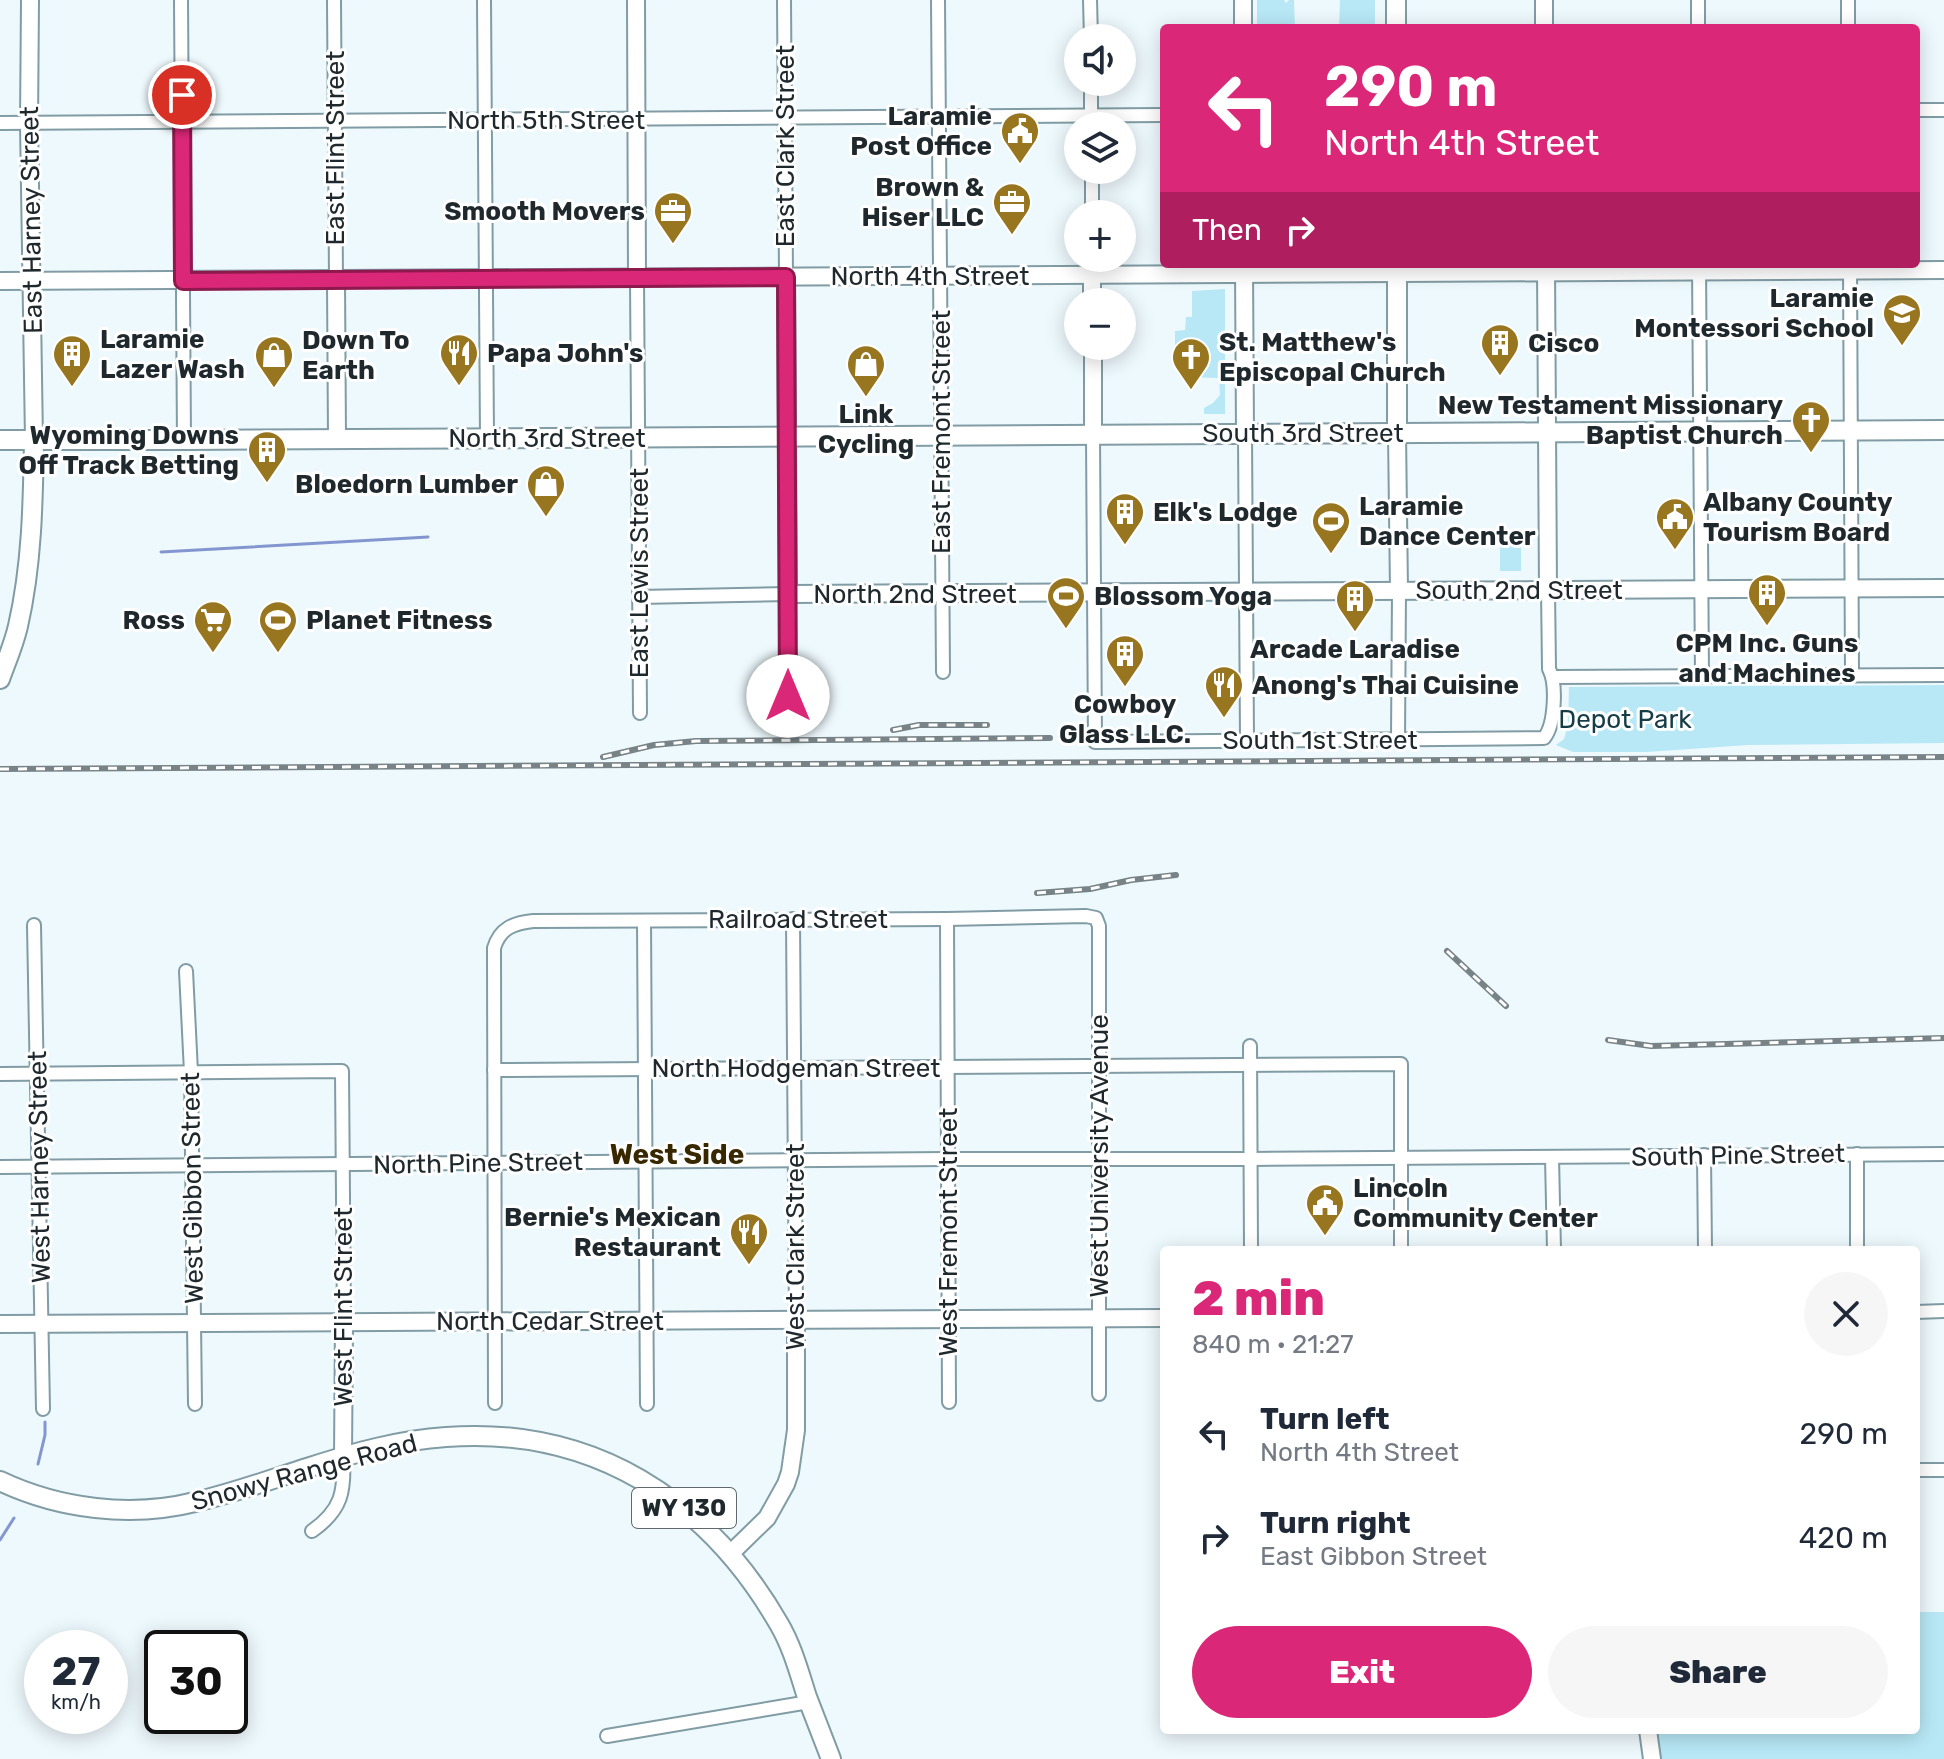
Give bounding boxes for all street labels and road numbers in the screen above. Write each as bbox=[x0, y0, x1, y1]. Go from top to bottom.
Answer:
street label: East Clark Street bbox=[770, 45, 801, 247]
street label: East Flint Street bbox=[320, 51, 351, 245]
street label: North 5th Street bbox=[447, 105, 645, 136]
street label: East Harney Street bbox=[14, 106, 49, 334]
street label: North 4th Street bbox=[831, 261, 1029, 292]
street label: East Fremont Street bbox=[926, 310, 957, 554]
street label: South 3rd Street bbox=[1202, 418, 1404, 449]
street label: North 3rd Street bbox=[448, 423, 646, 454]
street label: East Lewis Street bbox=[624, 468, 655, 678]
street label: South 2nd Street bbox=[1415, 575, 1623, 606]
street label: North 2nd Street bbox=[813, 579, 1017, 610]
street label: South 1st Street bbox=[1222, 725, 1418, 756]
street label: Railroad Street bbox=[708, 904, 888, 935]
street label: West University Avenue bbox=[1084, 1014, 1115, 1298]
street label: West Harney Street bbox=[22, 1051, 57, 1283]
street label: North Hodgeman Street bbox=[651, 1053, 941, 1084]
street label: West Gibbon Street bbox=[175, 1072, 210, 1304]
street label: West Fremont Street bbox=[933, 1108, 964, 1356]
street label: South Pine Street bbox=[1631, 1138, 1845, 1173]
street label: West Clark Street bbox=[780, 1143, 811, 1351]
street label: North Pine Street bbox=[373, 1146, 583, 1181]
street label: West Flint Street bbox=[328, 1207, 359, 1407]
street label: North Cedar Street bbox=[436, 1306, 664, 1337]
street label: Snowy Range Road bbox=[188, 1427, 420, 1518]
road number: WY 130 bbox=[632, 1488, 736, 1528]

